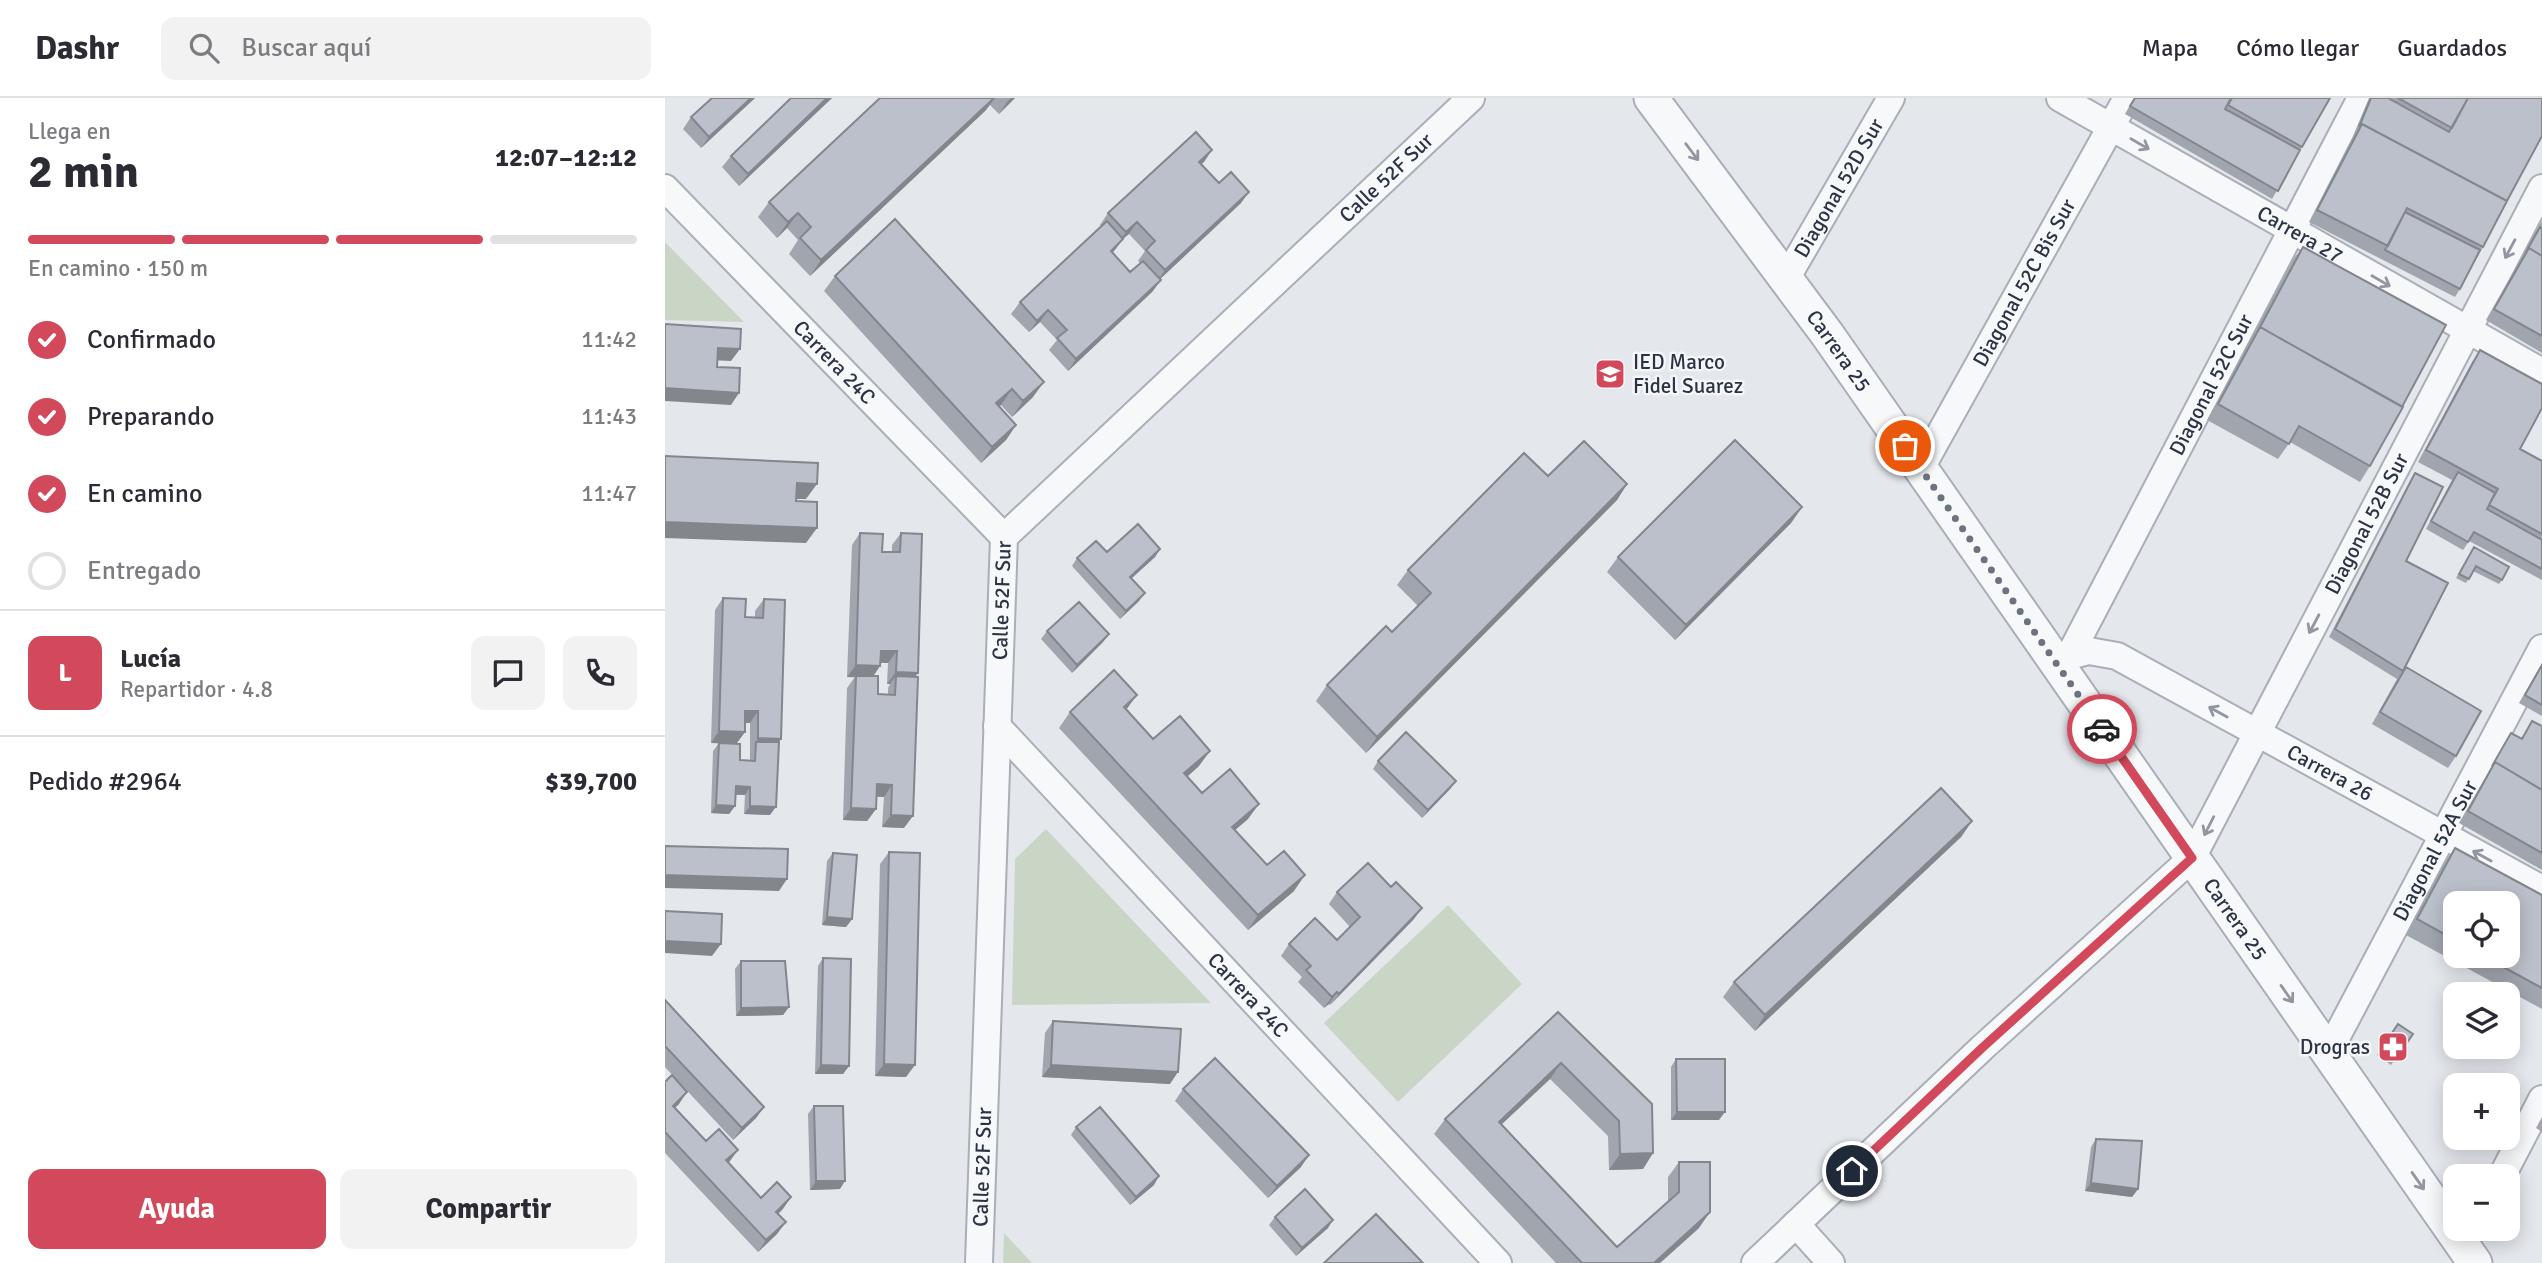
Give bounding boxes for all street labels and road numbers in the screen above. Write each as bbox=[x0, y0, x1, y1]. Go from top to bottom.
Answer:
street label: Diagonal 52D Sur bbox=[1788, 113, 1889, 262]
street label: Calle 52F Sur bbox=[1334, 127, 1439, 228]
street label: Diagonal 52C Bis Sur bbox=[1967, 194, 2081, 371]
street label: Carrera 27 bbox=[2253, 200, 2347, 269]
street label: Carrera 25 bbox=[1801, 305, 1876, 397]
street label: Diagonal 52C Sur bbox=[2164, 309, 2259, 460]
street label: Carrera 24C bbox=[788, 315, 881, 410]
street label: Diagonal 52B Sur bbox=[2319, 448, 2414, 599]
street label: Calle 52F Sur bbox=[987, 540, 1017, 661]
street label: Carrera 26 bbox=[2282, 739, 2378, 807]
street label: Diagonal 52A Sur bbox=[2387, 775, 2483, 926]
street label: Carrera 25 bbox=[2198, 873, 2273, 965]
street label: Carrera 24C bbox=[1202, 947, 1294, 1043]
street label: Calle 52F Sur bbox=[967, 1107, 997, 1227]

